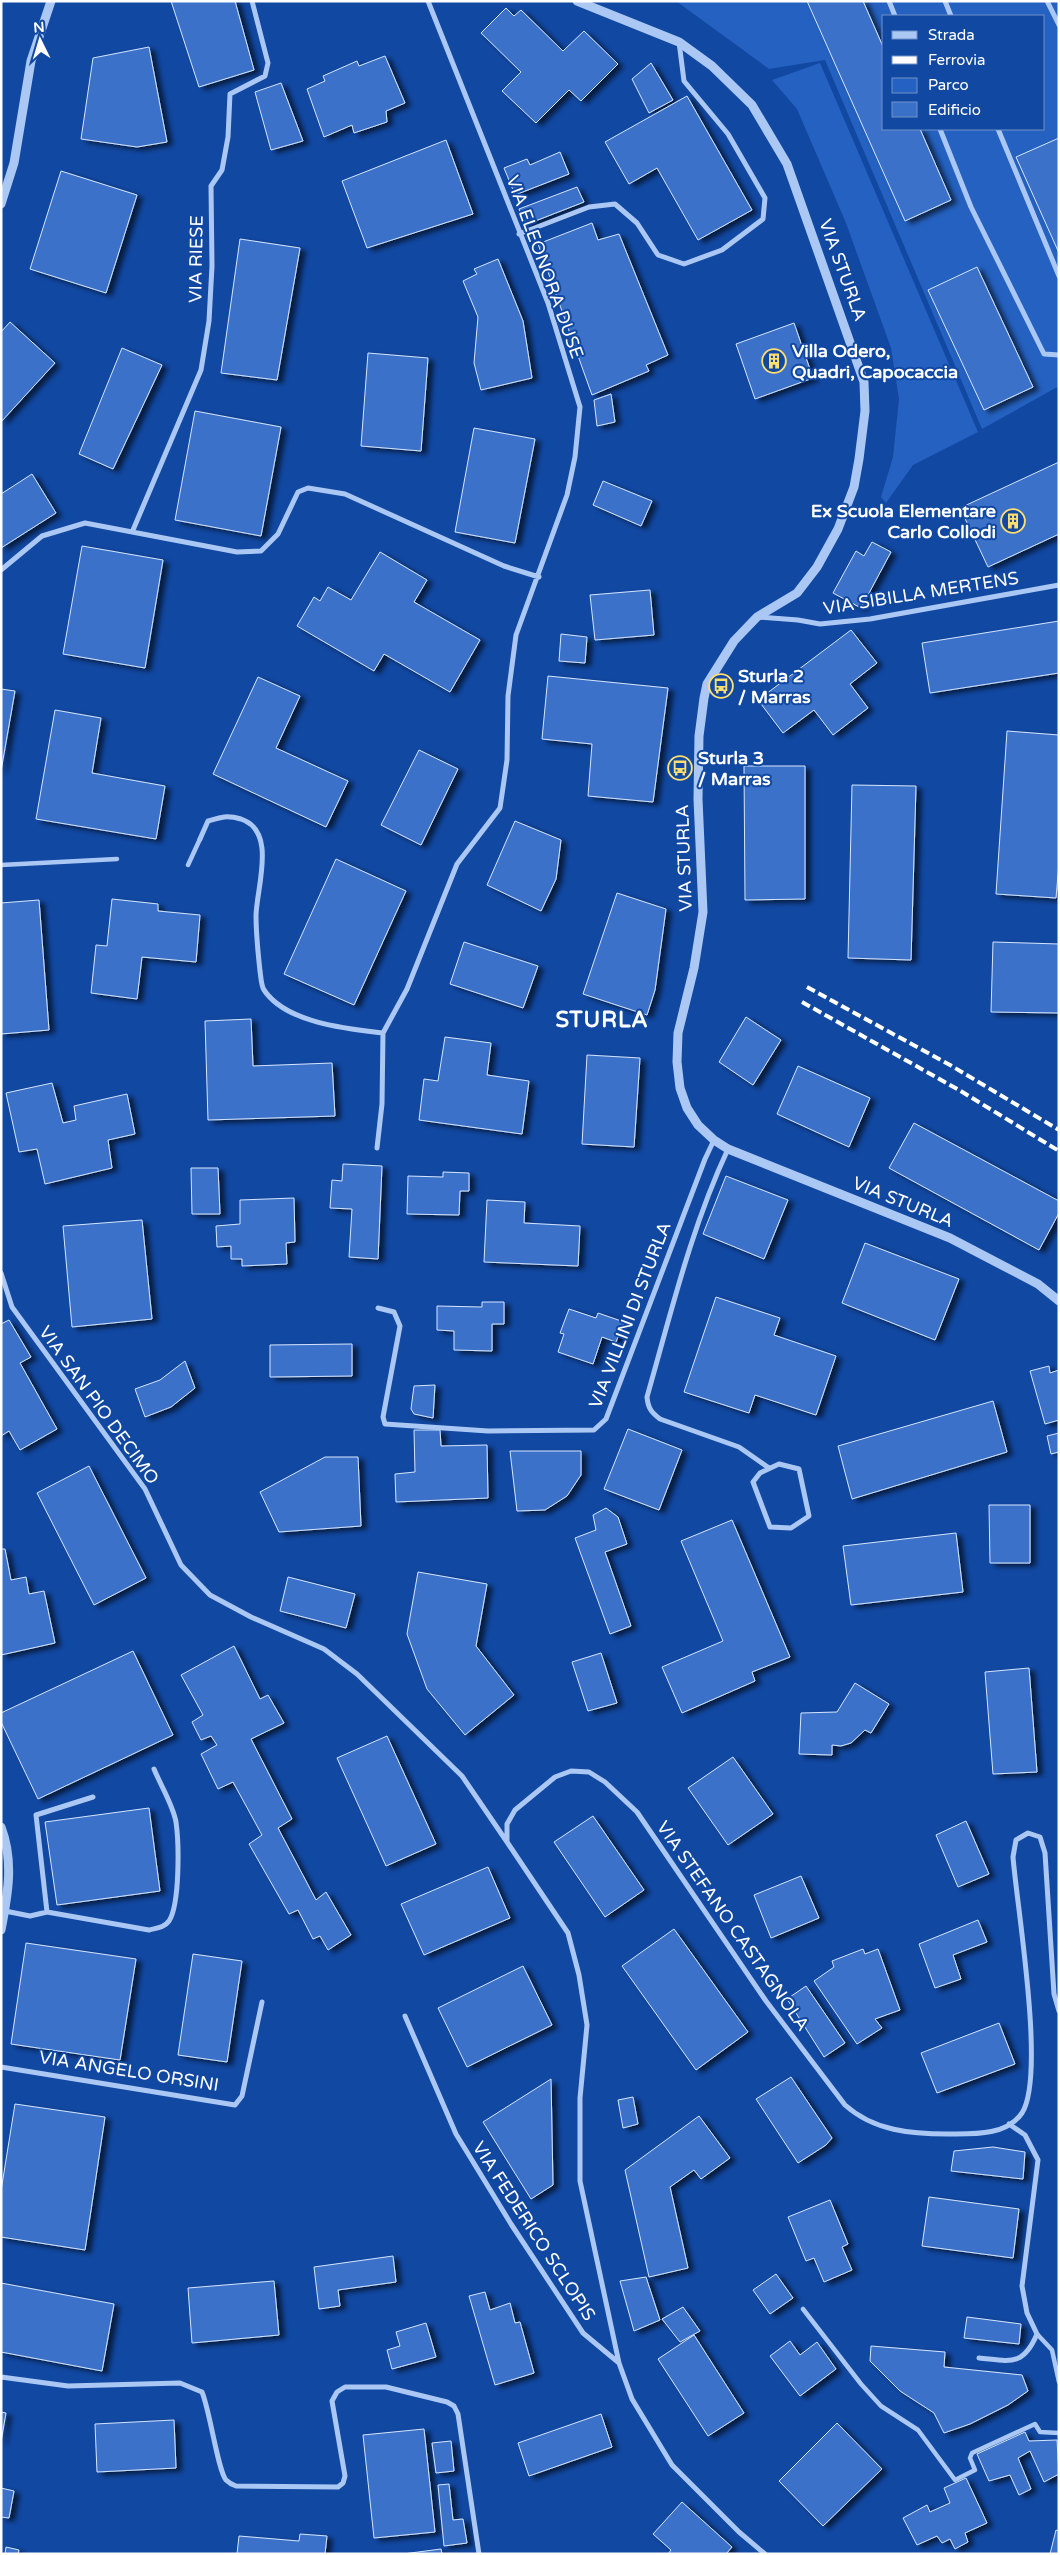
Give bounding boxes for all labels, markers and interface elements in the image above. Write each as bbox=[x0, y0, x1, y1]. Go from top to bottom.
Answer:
north arrow bbox=[15, 15, 65, 65]
legend bbox=[882, 15, 1045, 130]
text: N bbox=[33, 19, 45, 37]
text: Strada bbox=[928, 26, 975, 44]
text: Ferrovia bbox=[928, 51, 985, 69]
text: Parco bbox=[928, 76, 969, 94]
text: Edificio bbox=[928, 101, 981, 119]
street label: VIA ELEONORA DUSE bbox=[502, 172, 588, 362]
street label: VIA RIESE bbox=[184, 215, 208, 303]
street label: VIA STURLA bbox=[814, 216, 872, 324]
place label: Villa Odero, Quadri, Capocaccia bbox=[792, 340, 958, 383]
building icon: Villa Odero, Quadri, Capocaccia bbox=[761, 348, 787, 374]
place label: Ex Scuola Elementare Carlo Collodi bbox=[811, 500, 996, 543]
building icon: Ex Scuola Elementare Carlo Collodi bbox=[1000, 508, 1026, 534]
street label: VIA SIBILLA MERTENS bbox=[822, 567, 1020, 619]
place label: Sturla 2 / Marras bbox=[738, 665, 811, 708]
bus stop icon: Sturla 2 / Marras bbox=[708, 673, 734, 699]
place label: Sturla 3 / Marras bbox=[698, 747, 771, 790]
bus stop icon: Sturla 3 / Marras bbox=[667, 755, 693, 781]
street label: VIA STURLA bbox=[671, 804, 697, 912]
district label: STURLA bbox=[555, 1007, 649, 1033]
street label: VIA STURLA bbox=[849, 1172, 957, 1232]
street label: VIA VILLINI DI STURLA bbox=[584, 1219, 676, 1411]
street label: VIA SAN PIO DECIMO bbox=[34, 1322, 164, 1488]
street label: VIA STEFANO CASTAGNOLA bbox=[652, 1817, 814, 2035]
street label: VIA ANGELO ORSINI bbox=[38, 2046, 220, 2096]
street label: VIA FEDERICO SCLOPIS bbox=[468, 2137, 600, 2325]

